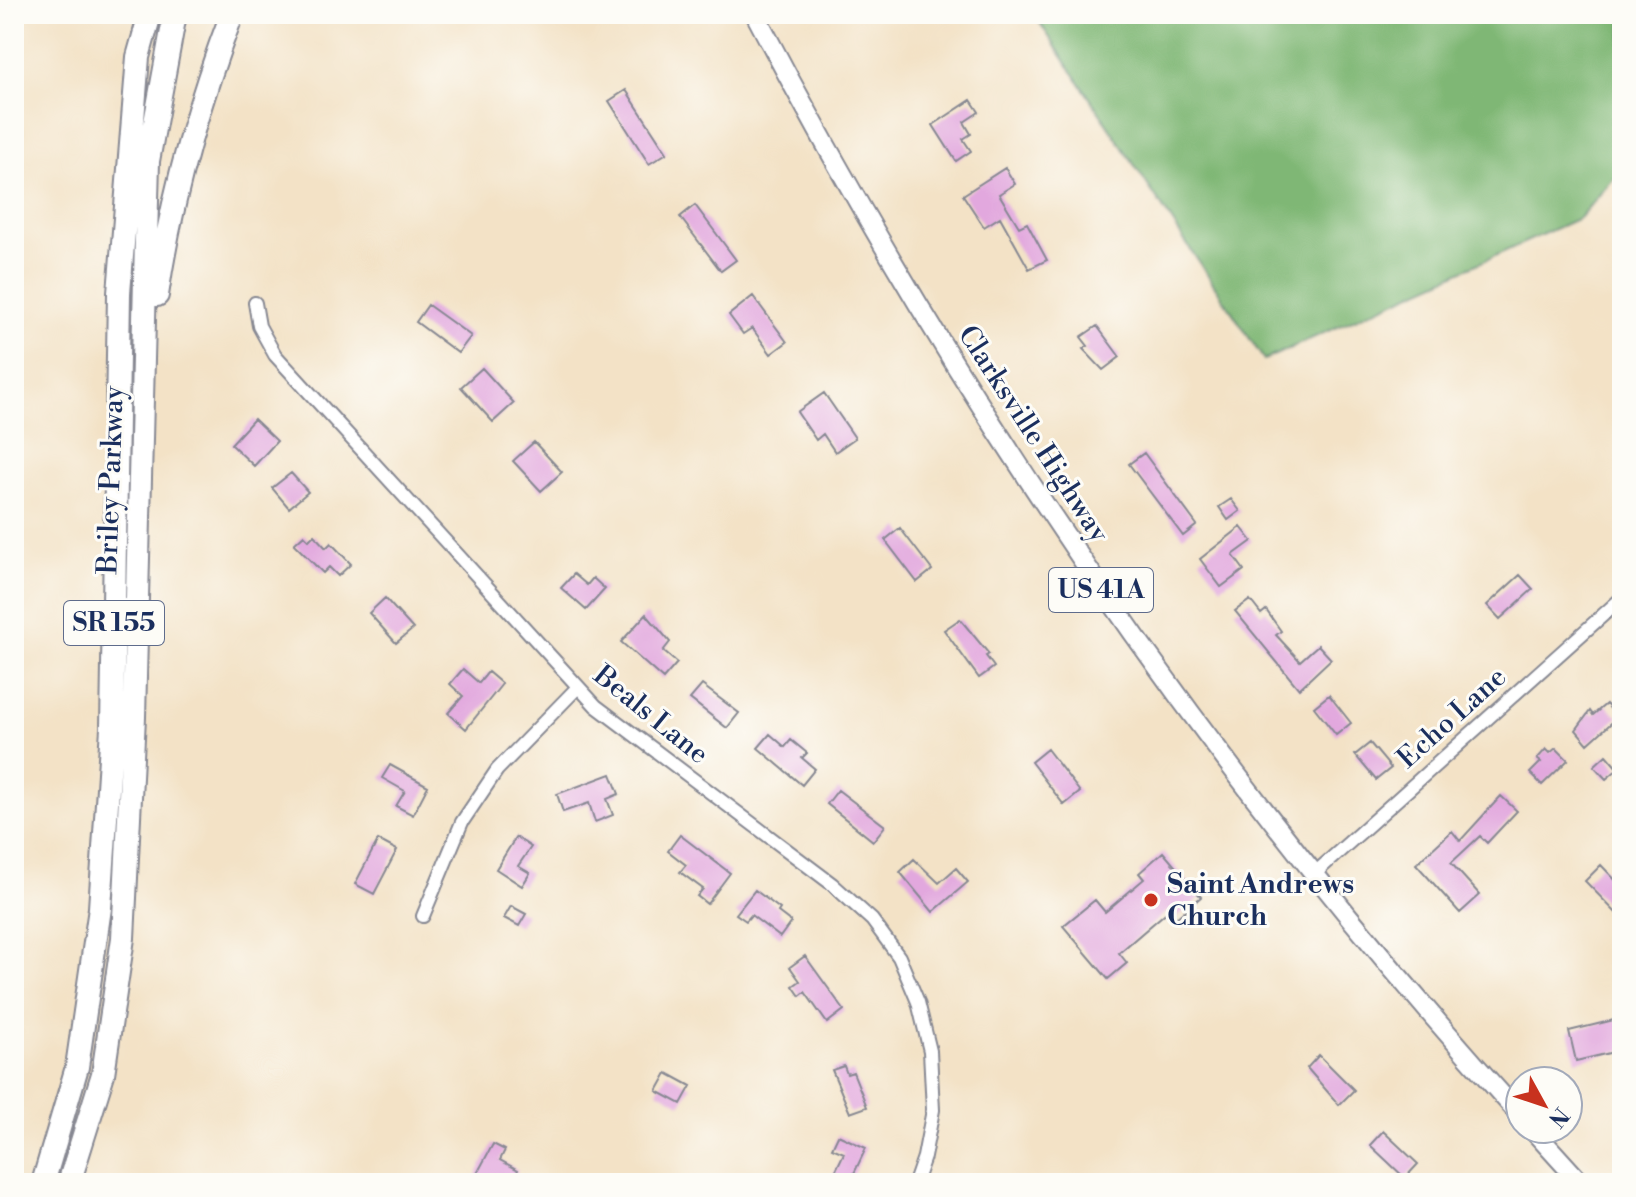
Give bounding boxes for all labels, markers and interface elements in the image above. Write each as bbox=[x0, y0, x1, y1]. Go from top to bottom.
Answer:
street label: Clarksville Highway bbox=[950, 319, 1116, 549]
street label: Briley Parkway bbox=[90, 385, 132, 576]
road number: US 41A bbox=[1049, 568, 1153, 612]
road number: SR 155 bbox=[64, 601, 164, 645]
street label: Beals Lane bbox=[586, 657, 716, 772]
street label: Echo Lane bbox=[1390, 660, 1514, 776]
place label: Saint Andrews Church bbox=[1167, 867, 1354, 934]
marker: Saint Andrews Church bbox=[1142, 891, 1160, 909]
north arrow bbox=[1504, 1065, 1584, 1145]
text: N bbox=[1542, 1102, 1574, 1133]

